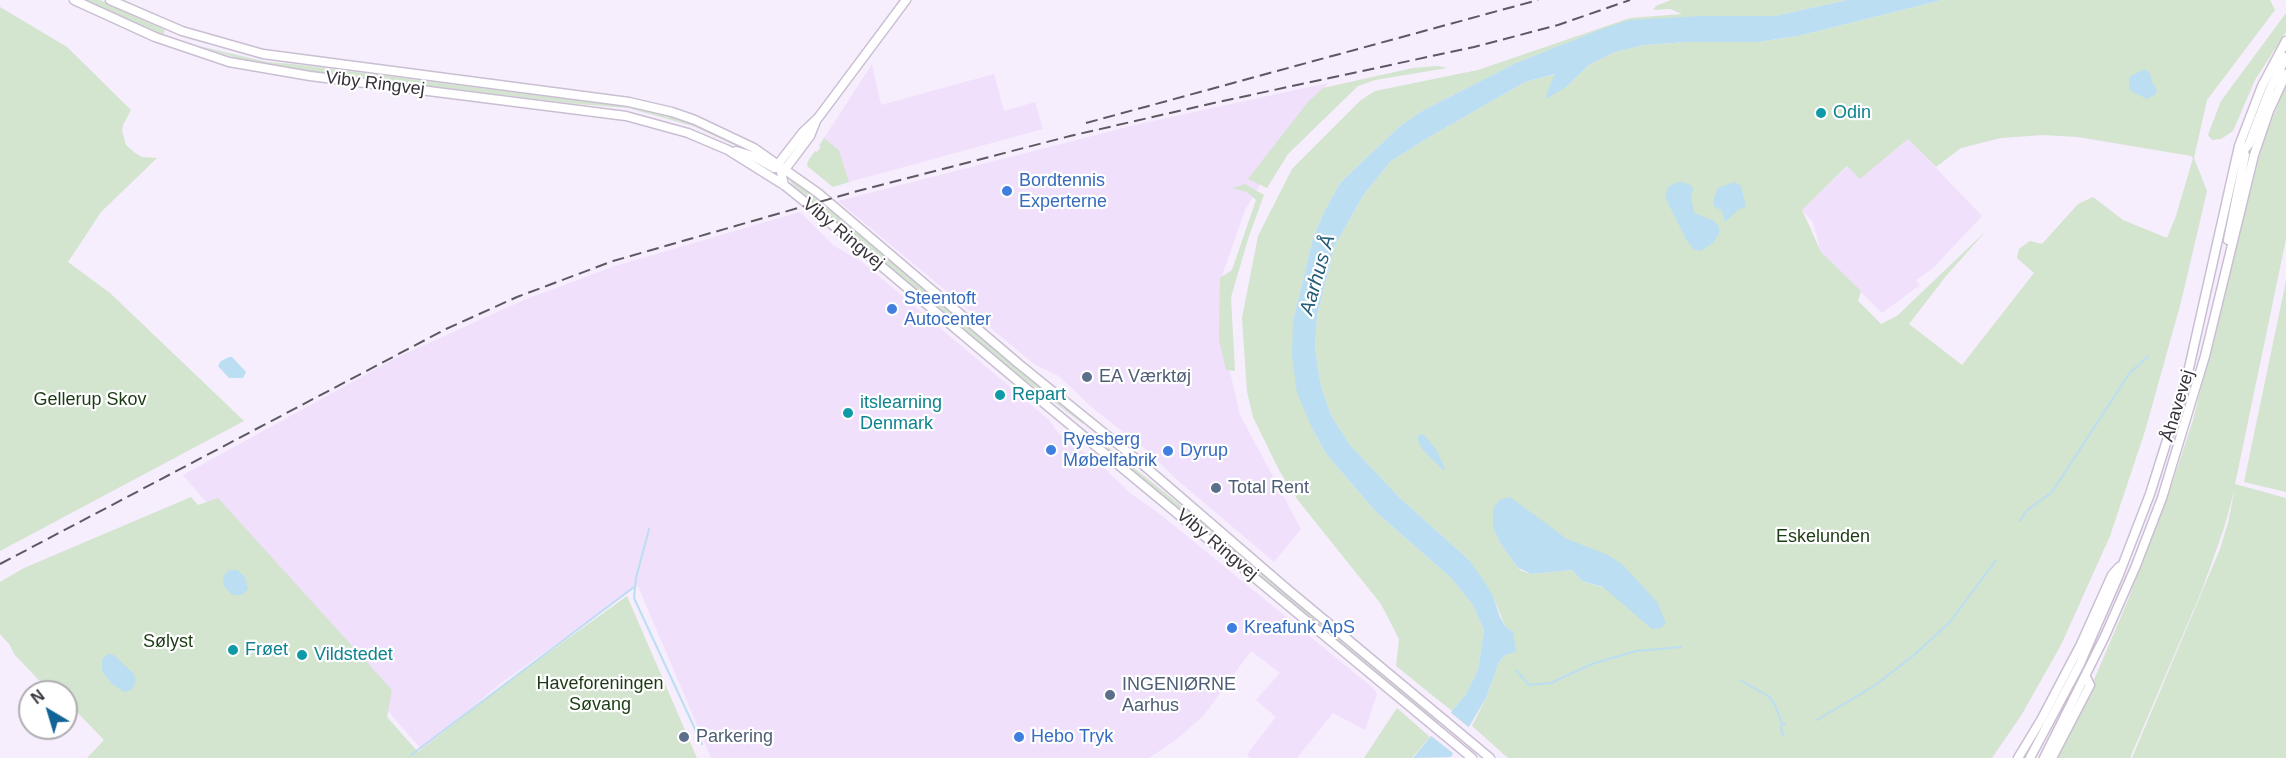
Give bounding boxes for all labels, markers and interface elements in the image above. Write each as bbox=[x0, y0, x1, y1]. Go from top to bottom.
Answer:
street label: Viby Ringvej bbox=[324, 67, 426, 101]
place label: Odin bbox=[1833, 102, 1871, 124]
marker: Odin bbox=[1814, 106, 1828, 120]
place label: Bordtennis Experterne bbox=[1019, 170, 1107, 213]
marker: Bordtennis Experterne bbox=[1000, 184, 1014, 198]
street label: Viby Ringvej bbox=[798, 194, 888, 274]
water label: Aarhus Å bbox=[1295, 232, 1341, 318]
place label: Steentoft Autocenter bbox=[904, 288, 991, 330]
marker: Steentoft Autocenter bbox=[885, 302, 899, 316]
place label: EA Værktøj bbox=[1099, 366, 1191, 388]
street label: Åhavevej bbox=[2157, 367, 2199, 445]
marker: EA Værktøj bbox=[1080, 370, 1094, 384]
place label: Repart bbox=[1012, 384, 1066, 406]
marker: Repart bbox=[993, 388, 1007, 402]
park label: Gellerup Skov bbox=[33, 389, 147, 411]
place label: itslearning Denmark bbox=[860, 392, 942, 434]
marker: itslearning Denmark bbox=[841, 406, 855, 420]
place label: Ryesberg Møbelfabrik bbox=[1063, 429, 1157, 472]
place label: Dyrup bbox=[1180, 440, 1228, 462]
marker: Ryesberg Møbelfabrik bbox=[1044, 443, 1058, 457]
marker: Dyrup bbox=[1161, 444, 1175, 458]
place label: Total Rent bbox=[1228, 477, 1309, 499]
marker: Total Rent bbox=[1209, 481, 1223, 495]
street label: Viby Ringvej bbox=[1172, 505, 1262, 585]
park label: Eskelunden bbox=[1776, 526, 1870, 548]
place label: Kreafunk ApS bbox=[1244, 617, 1355, 639]
marker: Kreafunk ApS bbox=[1225, 621, 1239, 635]
park label: Sølyst bbox=[143, 631, 193, 653]
place label: Frøet bbox=[245, 639, 288, 661]
marker: Frøet bbox=[226, 643, 240, 657]
place label: Vildstedet bbox=[314, 644, 393, 666]
marker: Vildstedet bbox=[295, 648, 309, 662]
park label: Haveforeningen Søvang bbox=[536, 673, 664, 716]
place label: INGENIØRNE Aarhus bbox=[1122, 674, 1236, 716]
north arrow bbox=[18, 680, 78, 740]
text: N bbox=[28, 687, 48, 707]
marker: INGENIØRNE Aarhus bbox=[1103, 688, 1117, 702]
place label: Parkering bbox=[696, 726, 773, 748]
place label: Hebo Tryk bbox=[1031, 726, 1113, 748]
marker: Parkering bbox=[677, 730, 691, 744]
marker: Hebo Tryk bbox=[1012, 730, 1026, 744]

